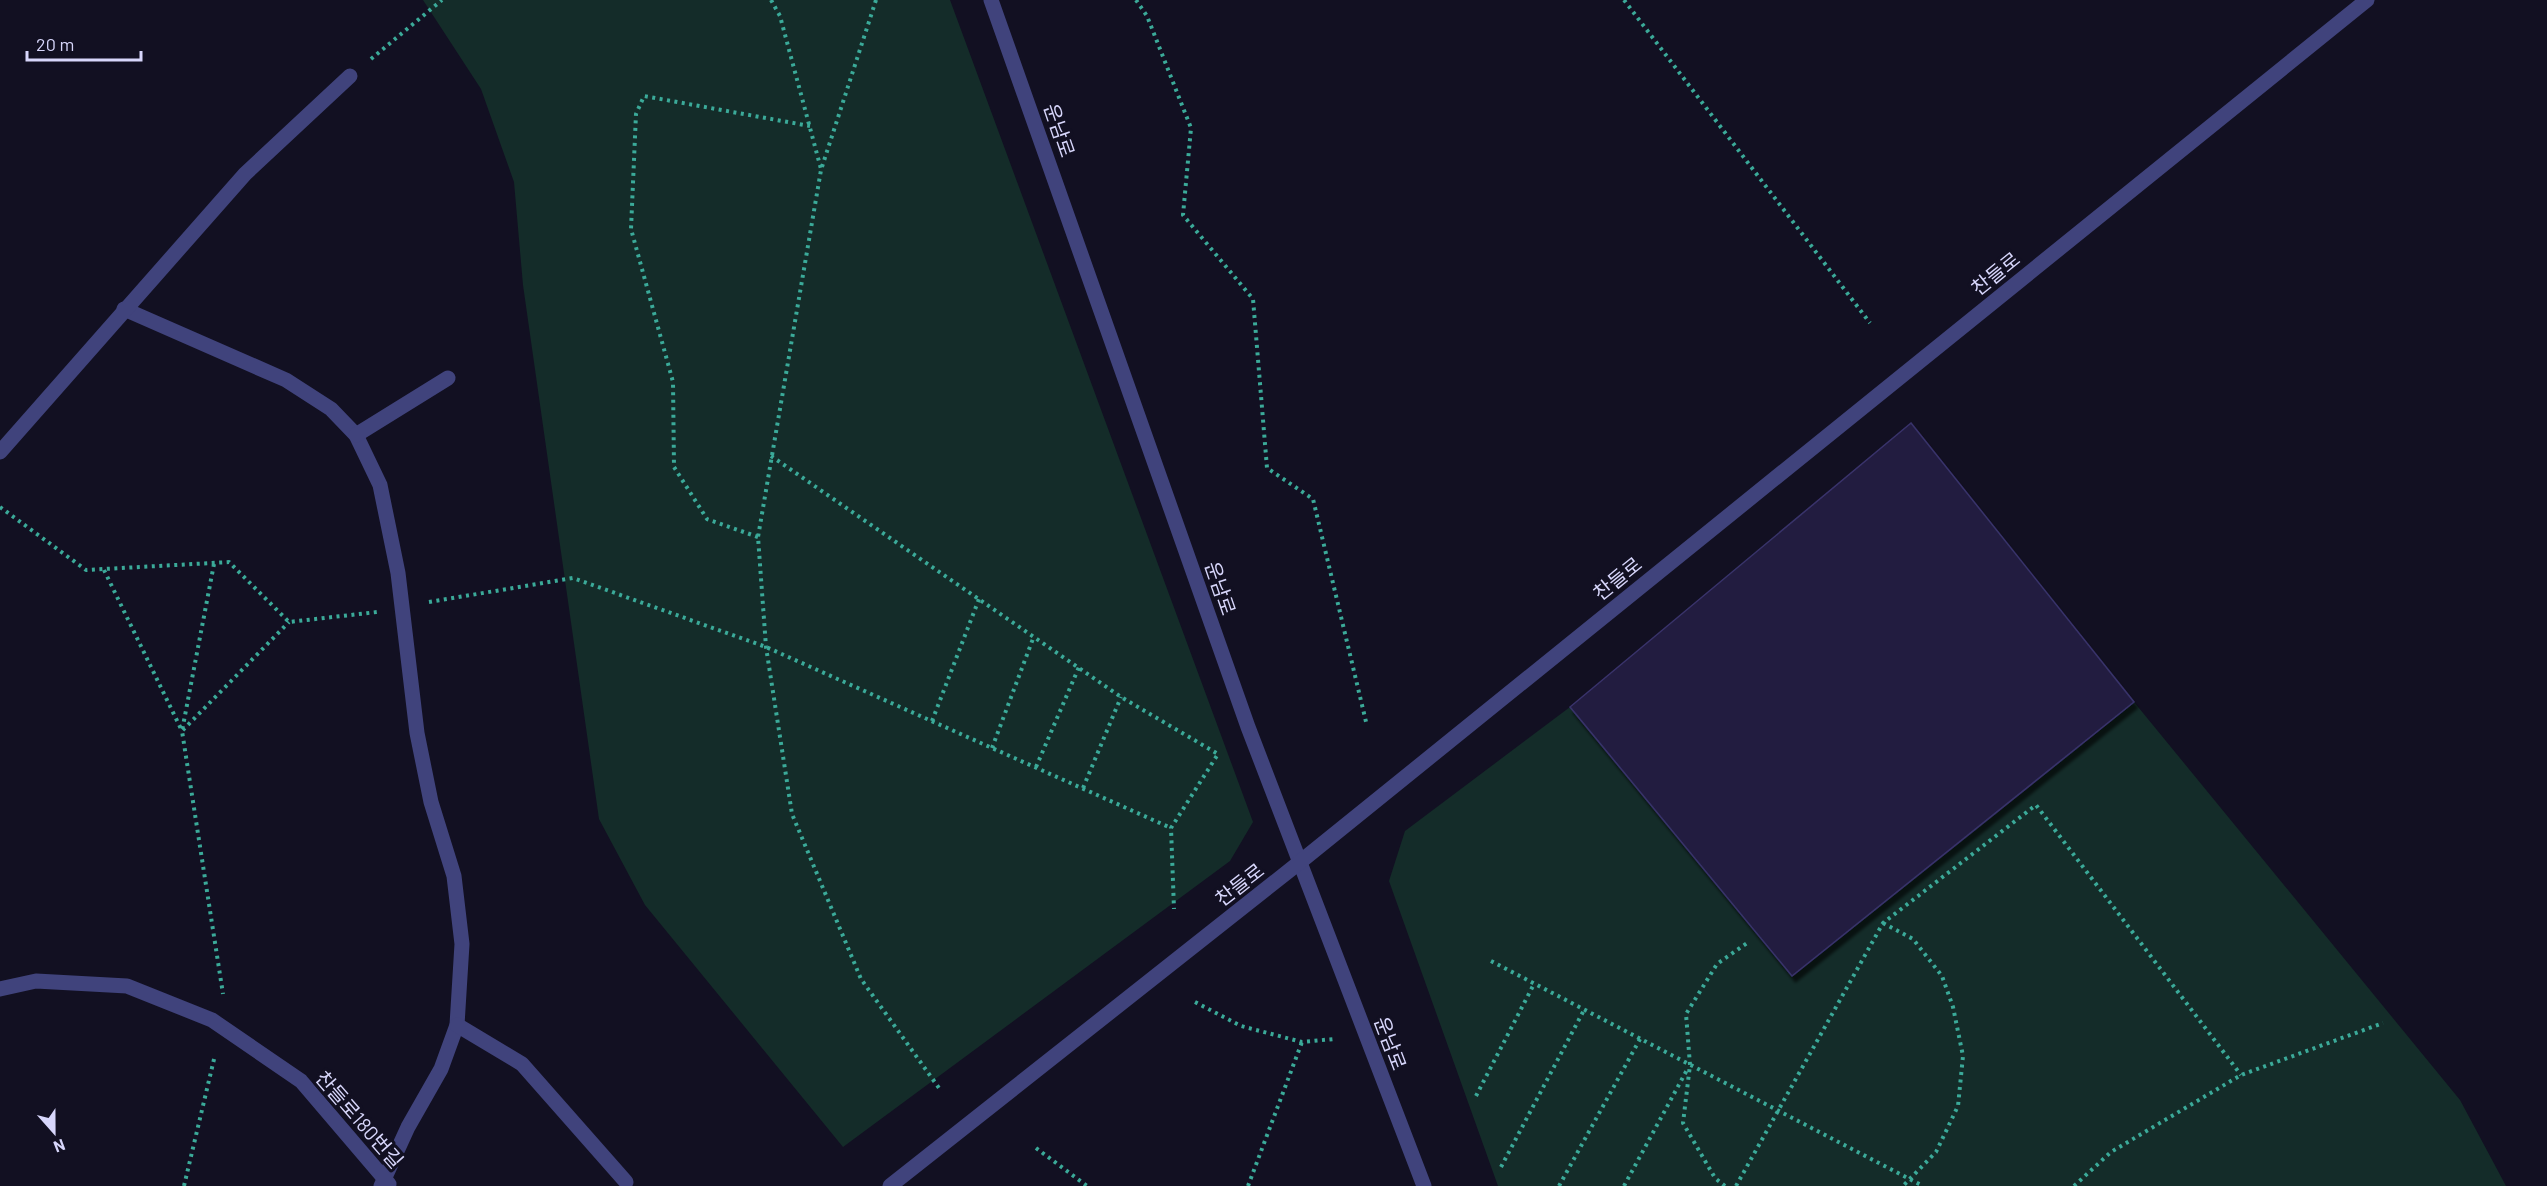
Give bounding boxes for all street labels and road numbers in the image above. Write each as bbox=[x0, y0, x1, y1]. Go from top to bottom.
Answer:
street label: 운남로 bbox=[1040, 100, 1080, 160]
street label: 찬들로 bbox=[1966, 246, 2024, 300]
street label: 찬들로 bbox=[1588, 551, 1646, 605]
street label: 운남로 bbox=[1201, 558, 1241, 618]
street label: 찬들로 bbox=[1210, 858, 1268, 910]
street label: 운남로 bbox=[1370, 1013, 1412, 1073]
street label: 찬들로180번길 bbox=[311, 1066, 409, 1172]

